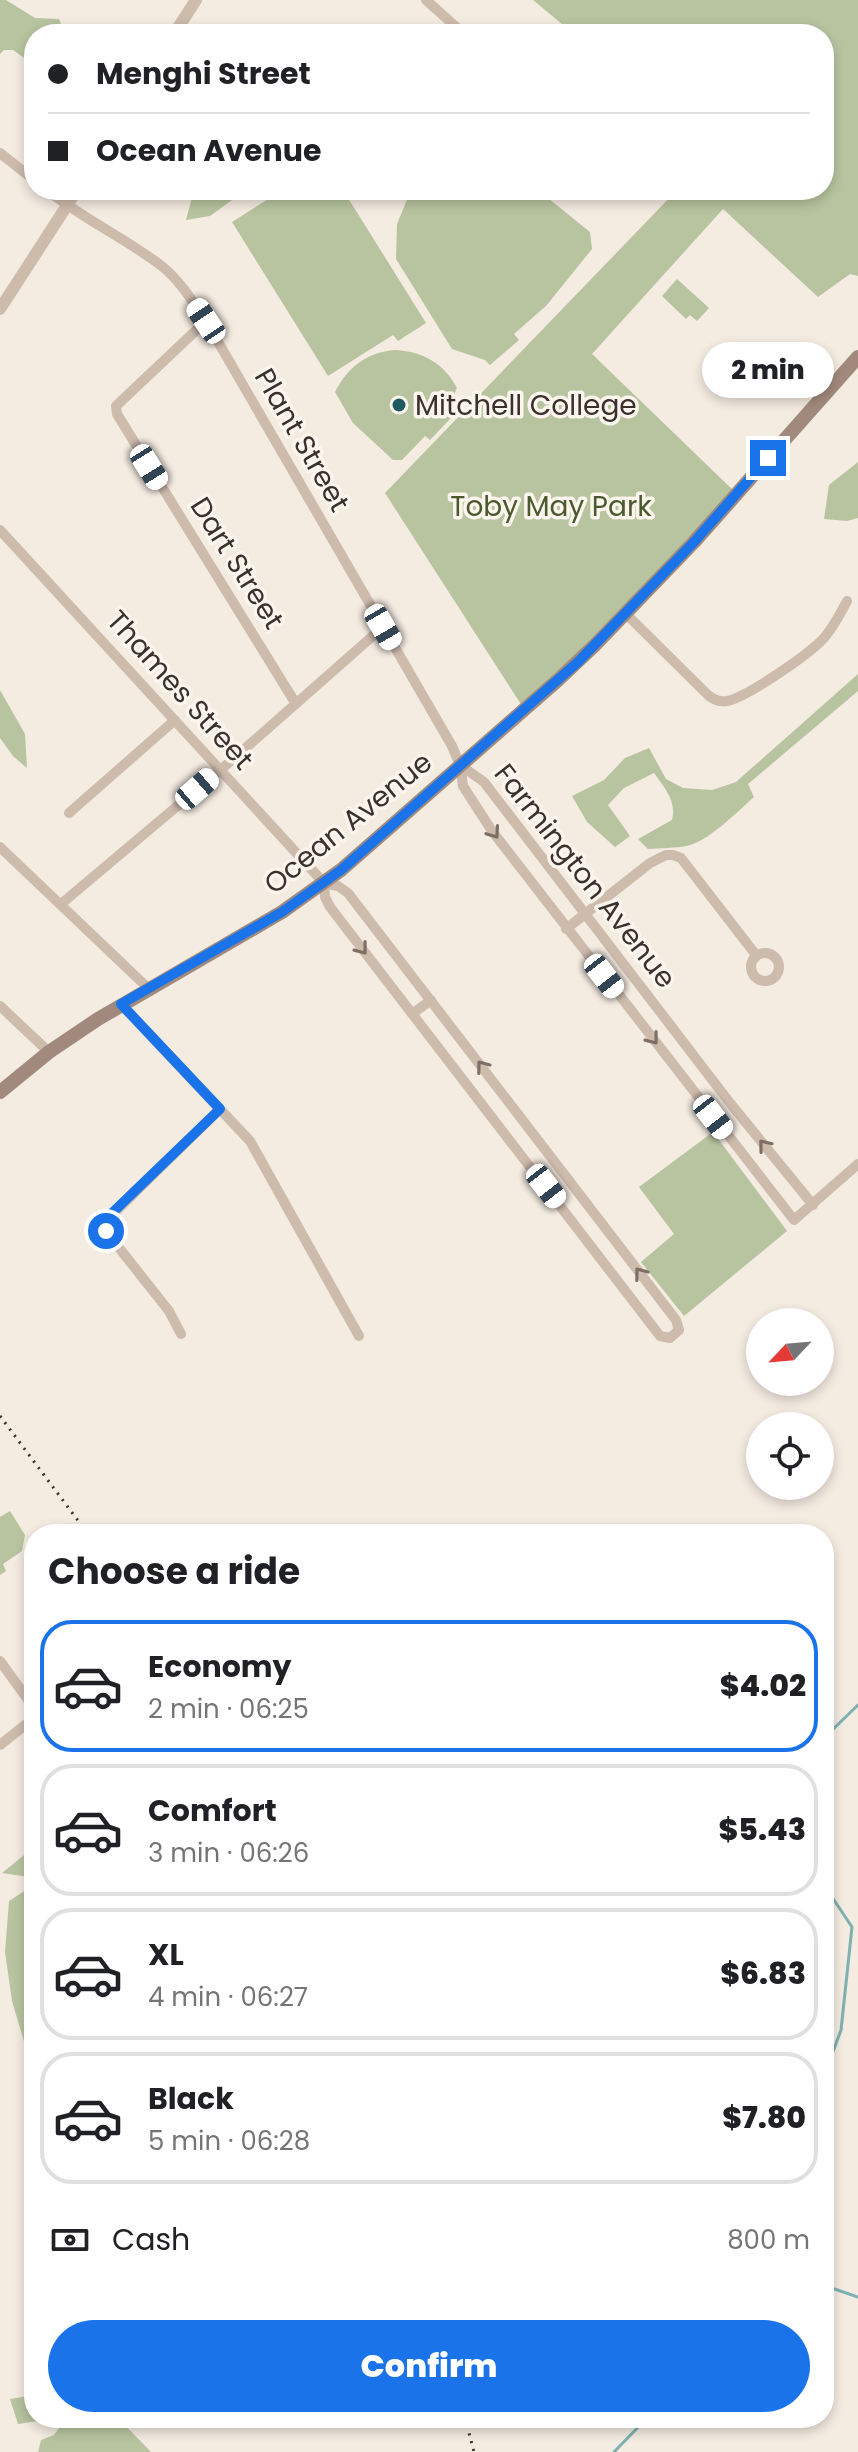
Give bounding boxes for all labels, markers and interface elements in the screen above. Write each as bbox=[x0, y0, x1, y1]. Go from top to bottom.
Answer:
text: Menghi Street bbox=[96, 52, 311, 95]
text: Ocean Avenue bbox=[96, 129, 321, 172]
car bbox=[183, 294, 229, 348]
callout: 2 min bbox=[702, 342, 834, 398]
text: 2 min bbox=[731, 352, 805, 388]
street label: Plant Street bbox=[245, 361, 359, 519]
place label: Mitchell College bbox=[415, 386, 637, 425]
marker: Mitchell College bbox=[390, 396, 408, 414]
car bbox=[126, 440, 172, 494]
route end bbox=[750, 440, 786, 476]
park label: Toby May Park bbox=[450, 487, 652, 526]
street label: Dart Street bbox=[181, 490, 293, 636]
car bbox=[361, 600, 405, 654]
street label: Thames Street bbox=[98, 602, 262, 778]
street label: Ocean Avenue bbox=[256, 743, 440, 903]
street label: Farmington Avenue bbox=[485, 756, 685, 996]
car bbox=[171, 764, 223, 814]
one-way arrow bbox=[484, 824, 498, 839]
one-way arrow bbox=[353, 940, 367, 955]
car bbox=[580, 950, 628, 1002]
one-way arrow bbox=[643, 1030, 657, 1045]
one-way arrow bbox=[478, 1061, 492, 1075]
car bbox=[689, 1091, 737, 1143]
one-way arrow bbox=[759, 1140, 774, 1154]
car bbox=[522, 1160, 570, 1212]
route start bbox=[88, 1213, 124, 1249]
one-way arrow bbox=[636, 1267, 650, 1282]
north arrow bbox=[746, 1308, 834, 1396]
map controls bbox=[746, 1308, 834, 1500]
button: locate bbox=[746, 1412, 834, 1500]
text: Choose a ride bbox=[48, 1546, 300, 1597]
text: Economy bbox=[148, 1645, 292, 1688]
icon: car bbox=[52, 1650, 124, 1722]
text: $4.02 bbox=[720, 1664, 806, 1707]
text: 2 min · 06:25 bbox=[148, 1691, 309, 1727]
text: Comfort bbox=[148, 1789, 277, 1832]
icon: car bbox=[52, 1794, 124, 1866]
text: $5.43 bbox=[718, 1808, 806, 1851]
text: 3 min · 06:26 bbox=[148, 1835, 309, 1871]
text: XL bbox=[148, 1933, 184, 1976]
icon: car bbox=[52, 1938, 124, 2010]
text: $6.83 bbox=[720, 1952, 806, 1995]
text: 4 min · 06:27 bbox=[148, 1979, 308, 2015]
text: Black bbox=[148, 2077, 234, 2120]
icon: car bbox=[52, 2082, 124, 2154]
text: $7.80 bbox=[722, 2096, 806, 2139]
text: 5 min · 06:28 bbox=[148, 2123, 310, 2159]
icon: cash bbox=[48, 2218, 92, 2262]
text: Cash bbox=[112, 2218, 190, 2261]
text: 800 m bbox=[727, 2222, 810, 2258]
button: Confirm bbox=[48, 2320, 810, 2412]

